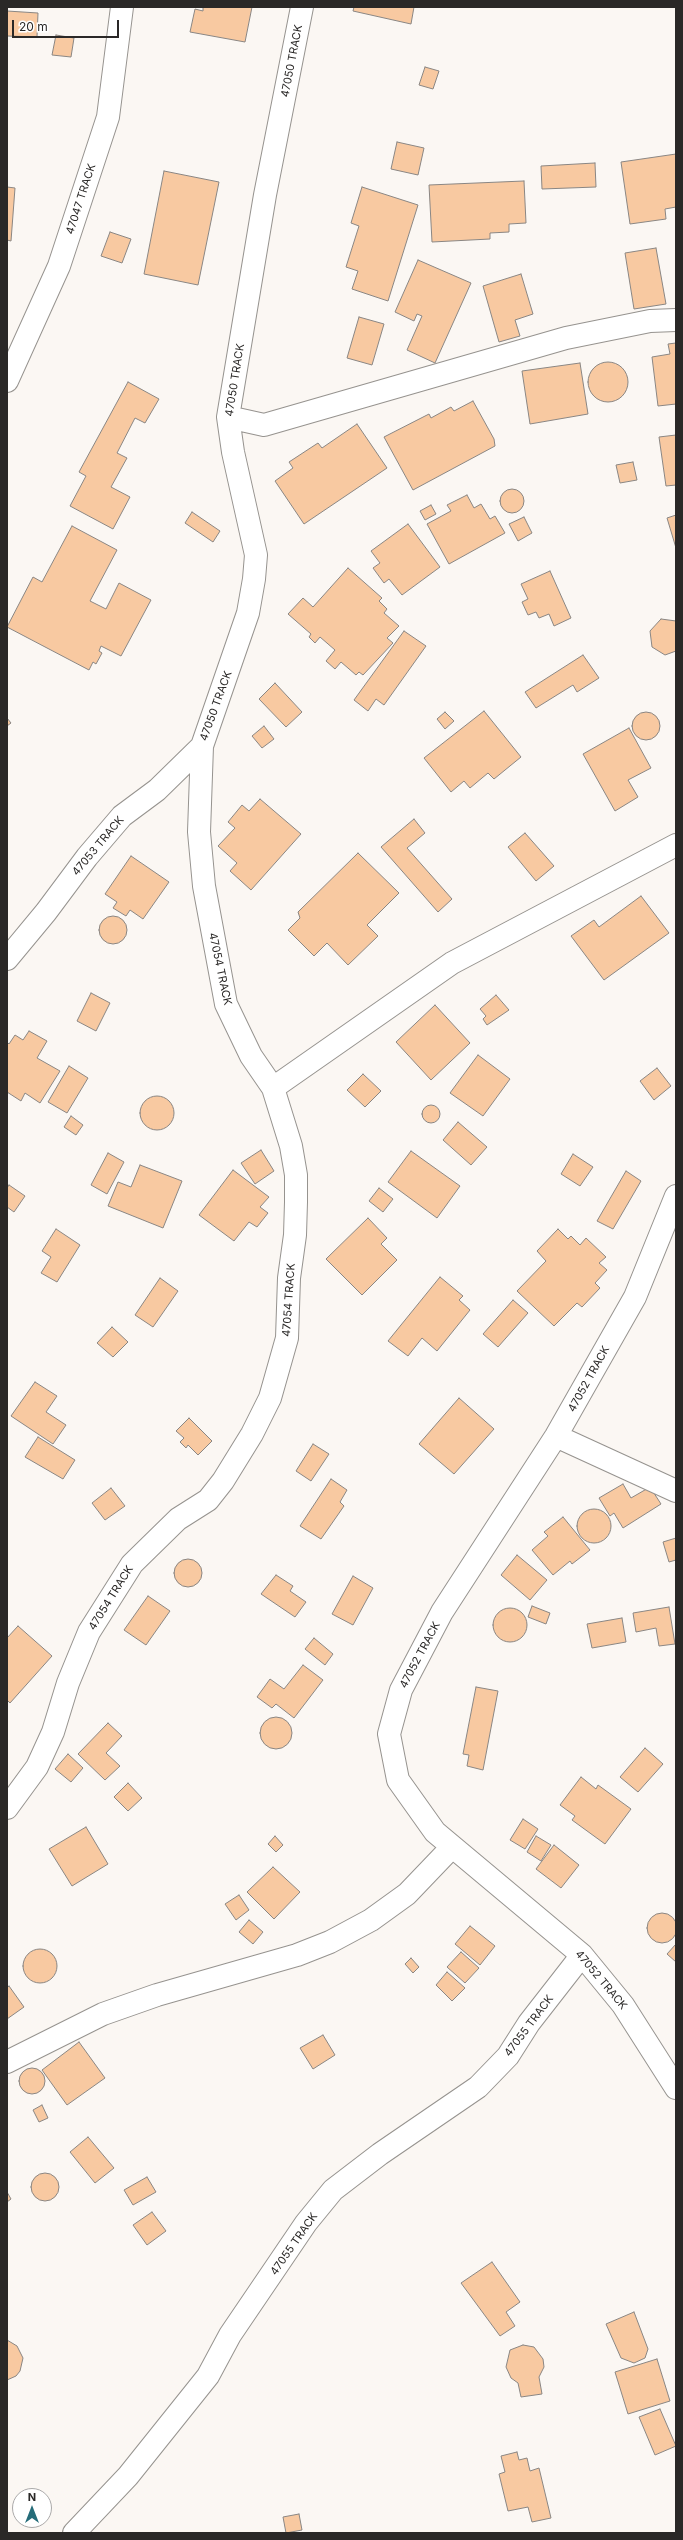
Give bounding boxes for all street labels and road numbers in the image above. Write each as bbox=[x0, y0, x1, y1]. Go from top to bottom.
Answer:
street label: 47050 TRACK bbox=[278, 24, 306, 98]
street label: 47047 TRACK bbox=[63, 162, 99, 236]
street label: 47050 TRACK bbox=[223, 343, 247, 417]
street label: 47050 TRACK bbox=[197, 669, 235, 743]
street label: 47053 TRACK bbox=[69, 814, 127, 878]
street label: 47054 TRACK bbox=[206, 932, 234, 1006]
street label: 47054 TRACK bbox=[280, 1263, 298, 1337]
street label: 47052 TRACK bbox=[565, 1344, 613, 1414]
street label: 47054 TRACK bbox=[86, 1563, 136, 1633]
street label: 47052 TRACK bbox=[397, 1619, 443, 1691]
street label: 47052 TRACK bbox=[572, 1948, 630, 2012]
street label: 47055 TRACK bbox=[502, 1993, 556, 2059]
street label: 47055 TRACK bbox=[268, 2210, 320, 2278]

